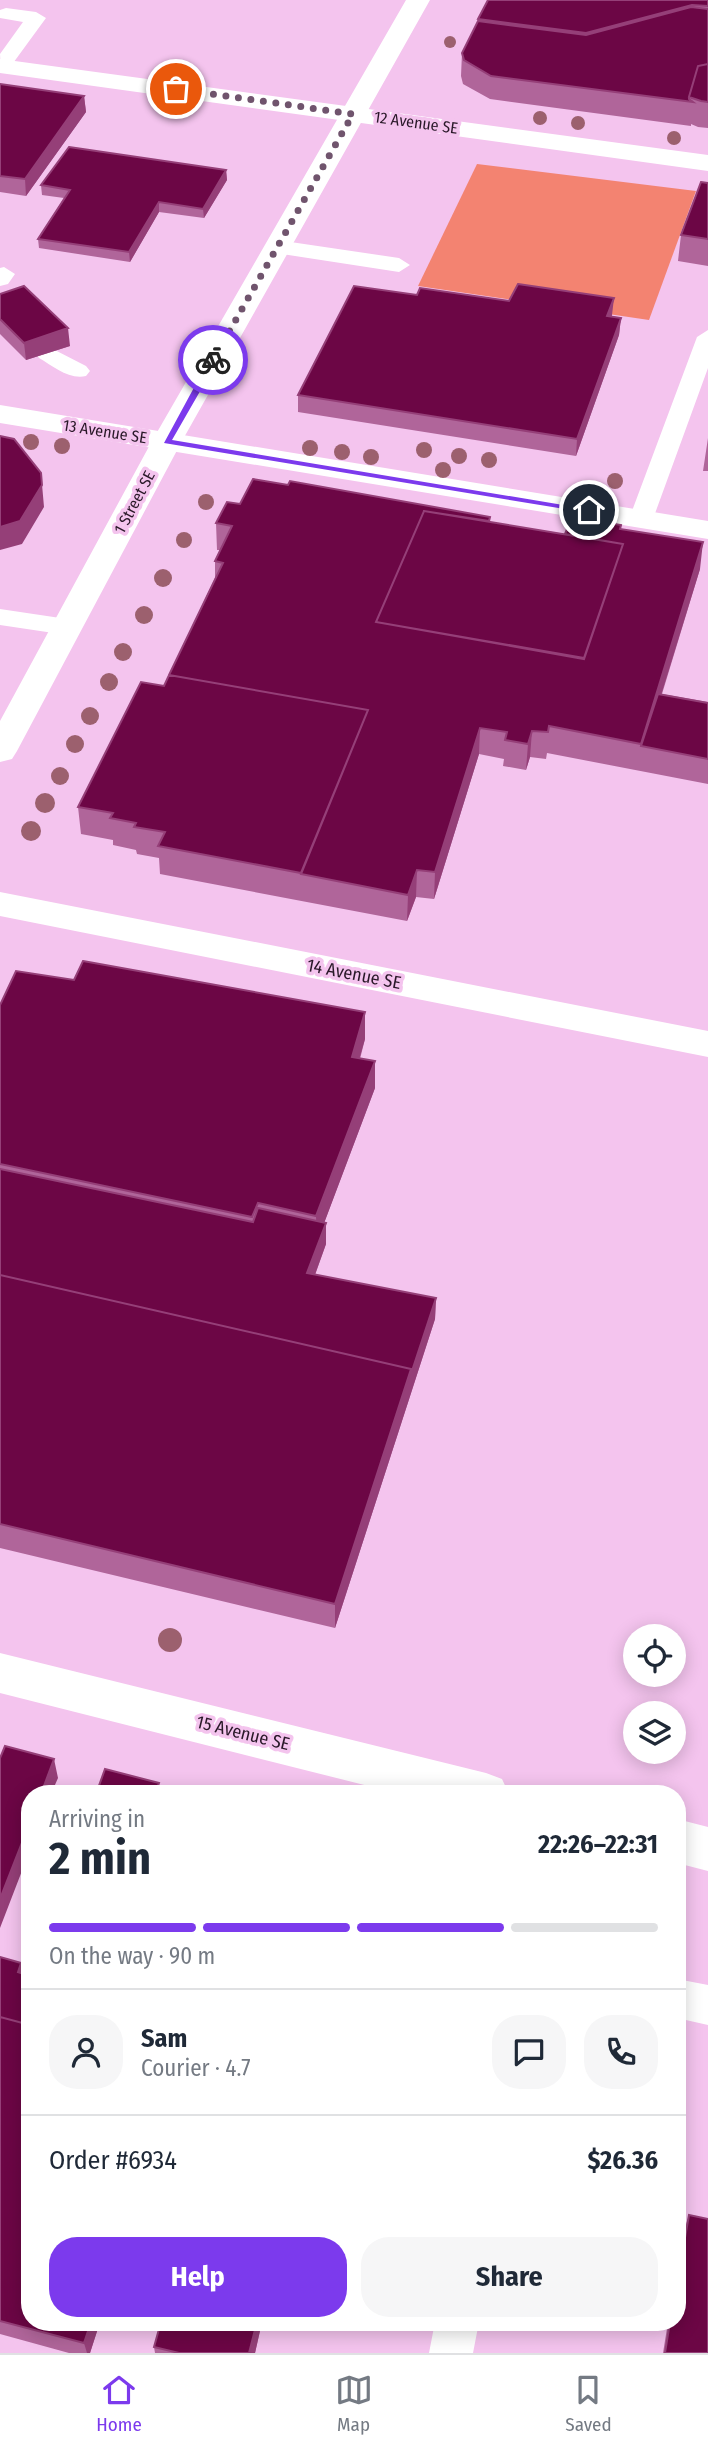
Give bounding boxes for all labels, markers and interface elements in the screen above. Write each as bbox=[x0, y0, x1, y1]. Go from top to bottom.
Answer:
pin bbox=[146, 59, 206, 119]
icon: bag bbox=[157, 70, 195, 108]
street label: 12 Avenue SE bbox=[373, 107, 459, 138]
courier bbox=[178, 325, 248, 395]
icon: bike bbox=[194, 341, 232, 379]
street label: 13 Avenue SE bbox=[62, 416, 148, 447]
street label: 1 Street SE bbox=[110, 468, 159, 537]
pin bbox=[559, 480, 619, 540]
icon: home bbox=[570, 491, 608, 529]
street label: 14 Avenue SE bbox=[305, 954, 403, 994]
map controls bbox=[623, 1624, 686, 1764]
button: locate bbox=[623, 1624, 686, 1687]
button: layers bbox=[623, 1701, 686, 1764]
street label: 15 Avenue SE bbox=[194, 1711, 292, 1755]
text: Arriving in bbox=[49, 1805, 145, 1833]
text: 22:26–22:31 bbox=[538, 1829, 658, 1860]
text: 2 min bbox=[49, 1831, 151, 1886]
text: On the way · 90 m bbox=[49, 1942, 215, 1970]
button: person bbox=[49, 2015, 123, 2089]
button: chat bbox=[492, 2015, 566, 2089]
button: phone bbox=[584, 2015, 658, 2089]
text: Sam bbox=[141, 2023, 187, 2054]
text: Courier · 4.7 bbox=[141, 2054, 251, 2082]
text: Order #6934 bbox=[49, 2145, 177, 2176]
text: $26.36 bbox=[587, 2145, 658, 2176]
button: Help bbox=[49, 2237, 347, 2317]
button: Share bbox=[361, 2237, 658, 2317]
tab: Home bbox=[96, 2371, 142, 2436]
tab: Map bbox=[335, 2371, 373, 2436]
tab: Saved bbox=[565, 2371, 612, 2436]

